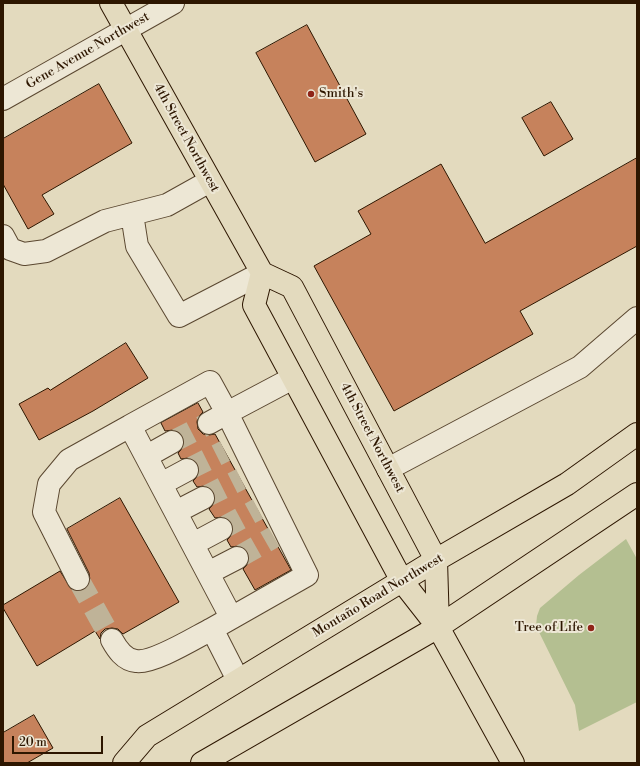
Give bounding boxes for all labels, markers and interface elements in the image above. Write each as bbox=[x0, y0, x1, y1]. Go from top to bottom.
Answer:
street label: Gene Avenue Northwest bbox=[24, 9, 152, 93]
street label: 4th Street Northwest bbox=[150, 81, 222, 195]
place label: Smith's bbox=[319, 86, 363, 102]
marker: Smith's bbox=[306, 89, 316, 99]
street label: 4th Street Northwest bbox=[336, 380, 408, 496]
street label: Montaño Road Northwest bbox=[310, 551, 446, 641]
place label: Tree of Life bbox=[515, 620, 583, 636]
marker: Tree of Life bbox=[586, 623, 596, 633]
scale bar bbox=[14, 728, 105, 754]
text: 20 m bbox=[19, 735, 47, 750]

